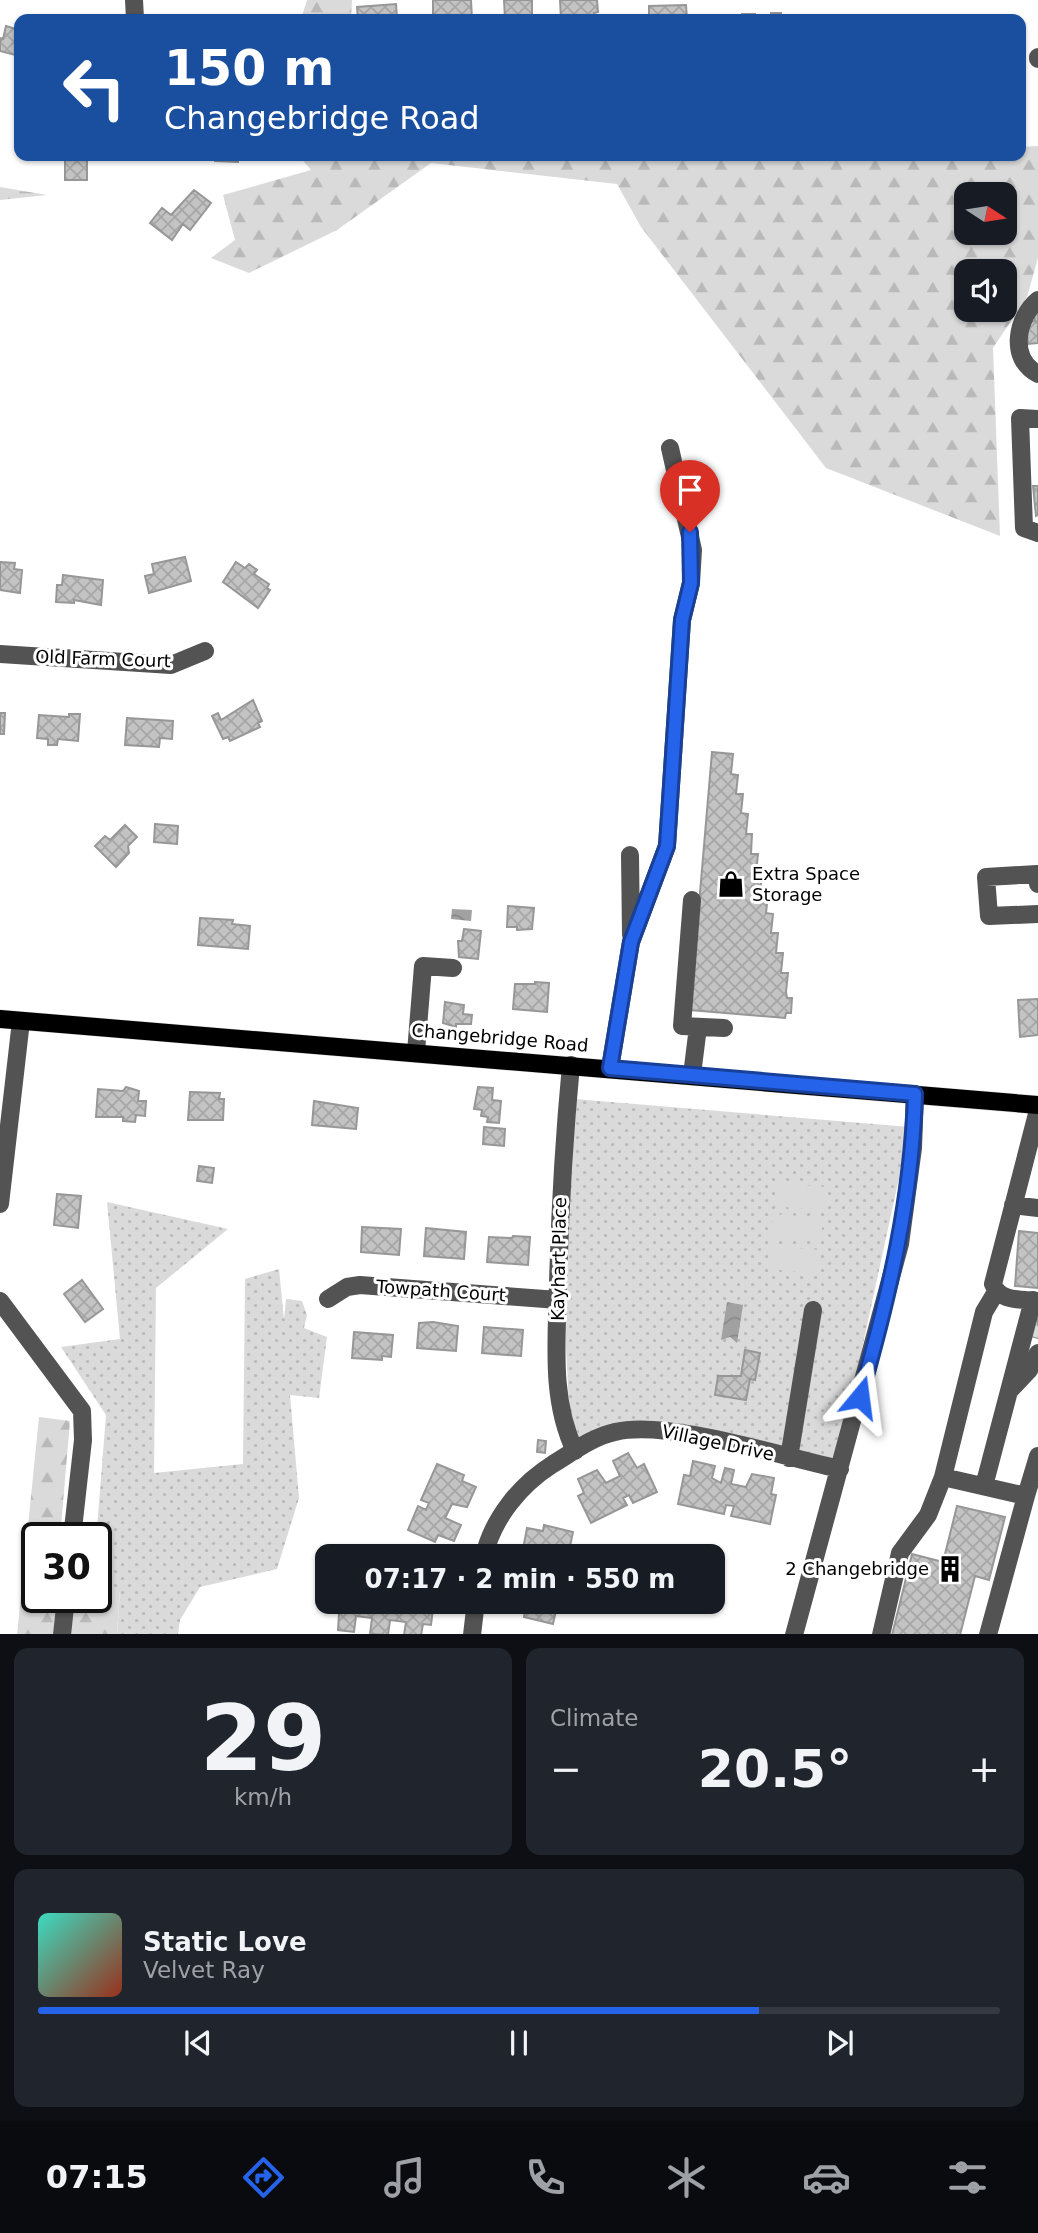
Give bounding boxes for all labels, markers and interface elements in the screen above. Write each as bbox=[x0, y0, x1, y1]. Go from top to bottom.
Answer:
text: 150 m bbox=[164, 40, 334, 97]
icon: left bbox=[49, 42, 140, 133]
text: Changebridge Road bbox=[164, 99, 480, 137]
north arrow bbox=[954, 182, 1017, 245]
map controls bbox=[954, 182, 1017, 322]
button: sound bbox=[954, 259, 1017, 322]
pin bbox=[660, 460, 720, 532]
icon: arrive bbox=[671, 471, 709, 509]
street label: Old Farm Court bbox=[35, 646, 171, 671]
place label: Extra Space Storage bbox=[752, 863, 860, 905]
shop icon: Extra Space Storage bbox=[716, 869, 746, 899]
street label: Changebridge Road bbox=[411, 1019, 589, 1056]
street label: Kayhart Place bbox=[547, 1197, 570, 1321]
street label: Towpath Court bbox=[375, 1275, 506, 1306]
position arrow bbox=[823, 1360, 897, 1434]
street label: Village Drive bbox=[660, 1420, 776, 1465]
speed limit sign: 30 bbox=[21, 1522, 112, 1613]
building icon: 2 Changebridge bbox=[935, 1554, 965, 1584]
place label: 2 Changebridge bbox=[785, 1558, 929, 1579]
text: 07:17 · 2 min · 550 m bbox=[365, 1564, 675, 1594]
text: 29 bbox=[200, 1686, 326, 1791]
text: Climate bbox=[550, 1705, 639, 1731]
text: 20.5° bbox=[698, 1739, 852, 1799]
text: − bbox=[550, 1747, 582, 1791]
text: + bbox=[968, 1747, 1000, 1791]
text: km/h bbox=[234, 1784, 292, 1810]
text: Static Love bbox=[143, 1927, 307, 1957]
text: Velvet Ray bbox=[143, 1957, 265, 1983]
icon: previous bbox=[179, 2024, 217, 2062]
icon: pause bbox=[500, 2024, 538, 2062]
icon: next bbox=[821, 2024, 859, 2062]
icon: directions bbox=[239, 2153, 288, 2202]
icon: music bbox=[380, 2153, 429, 2202]
icon: phone bbox=[521, 2153, 570, 2202]
icon: climate bbox=[662, 2153, 711, 2202]
icon: car bbox=[802, 2153, 851, 2202]
icon: filters bbox=[943, 2153, 992, 2202]
text: 07:15 bbox=[46, 2158, 148, 2196]

